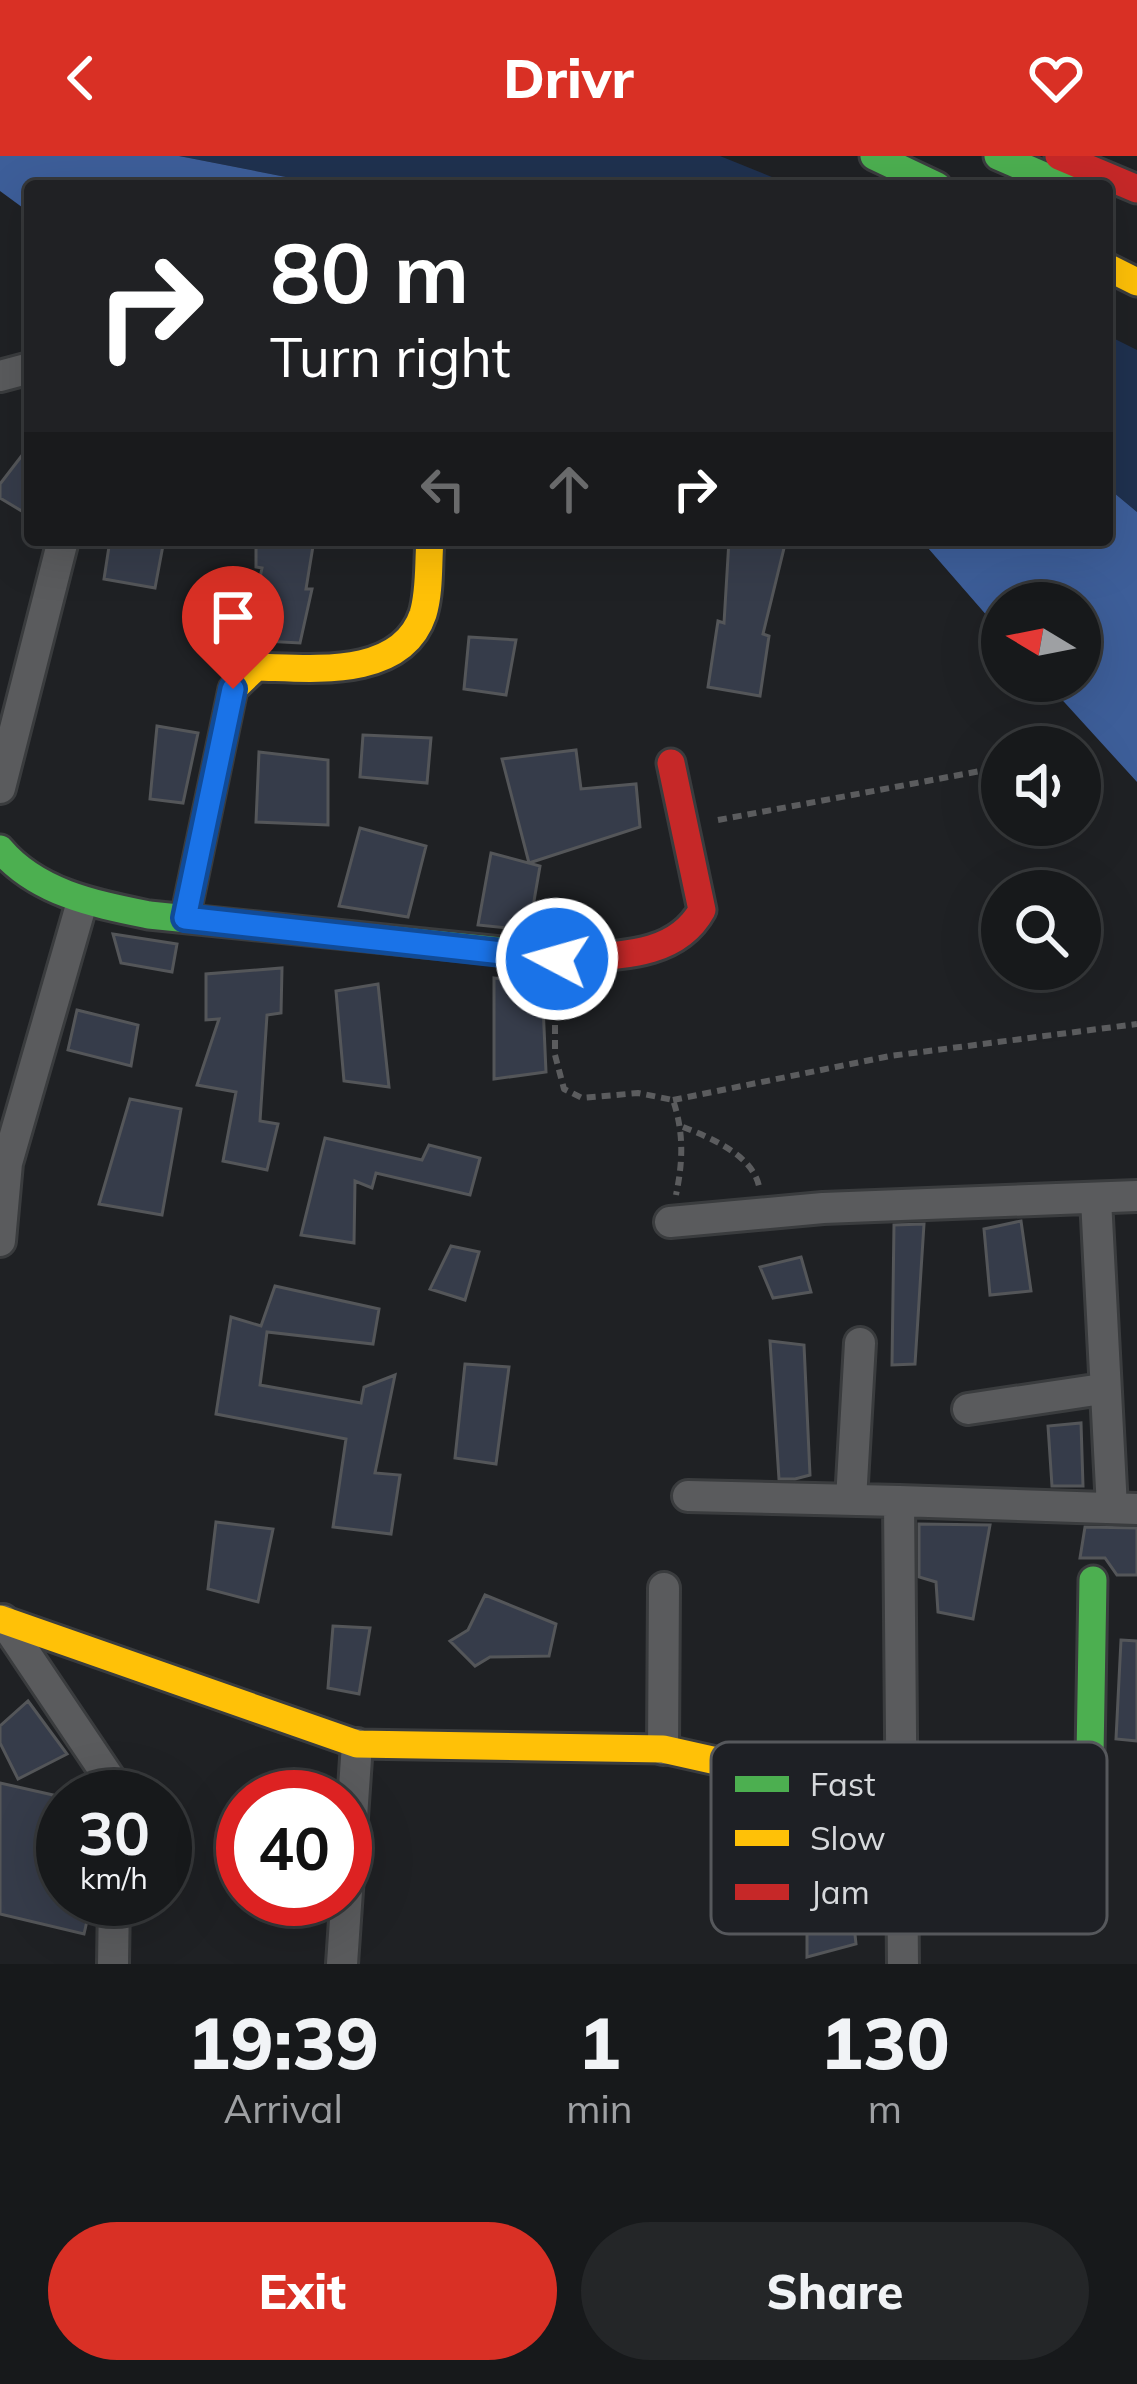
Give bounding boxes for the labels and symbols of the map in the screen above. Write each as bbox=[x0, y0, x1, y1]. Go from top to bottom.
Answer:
pin bbox=[182, 566, 284, 689]
north arrow bbox=[981, 582, 1101, 702]
position arrow bbox=[494, 896, 620, 1022]
legend bbox=[711, 1742, 1107, 1934]
text: Fast bbox=[810, 1763, 875, 1804]
speed limit sign: 40 bbox=[216, 1770, 372, 1926]
text: Slow bbox=[810, 1817, 886, 1858]
text: Jam bbox=[810, 1871, 870, 1912]

